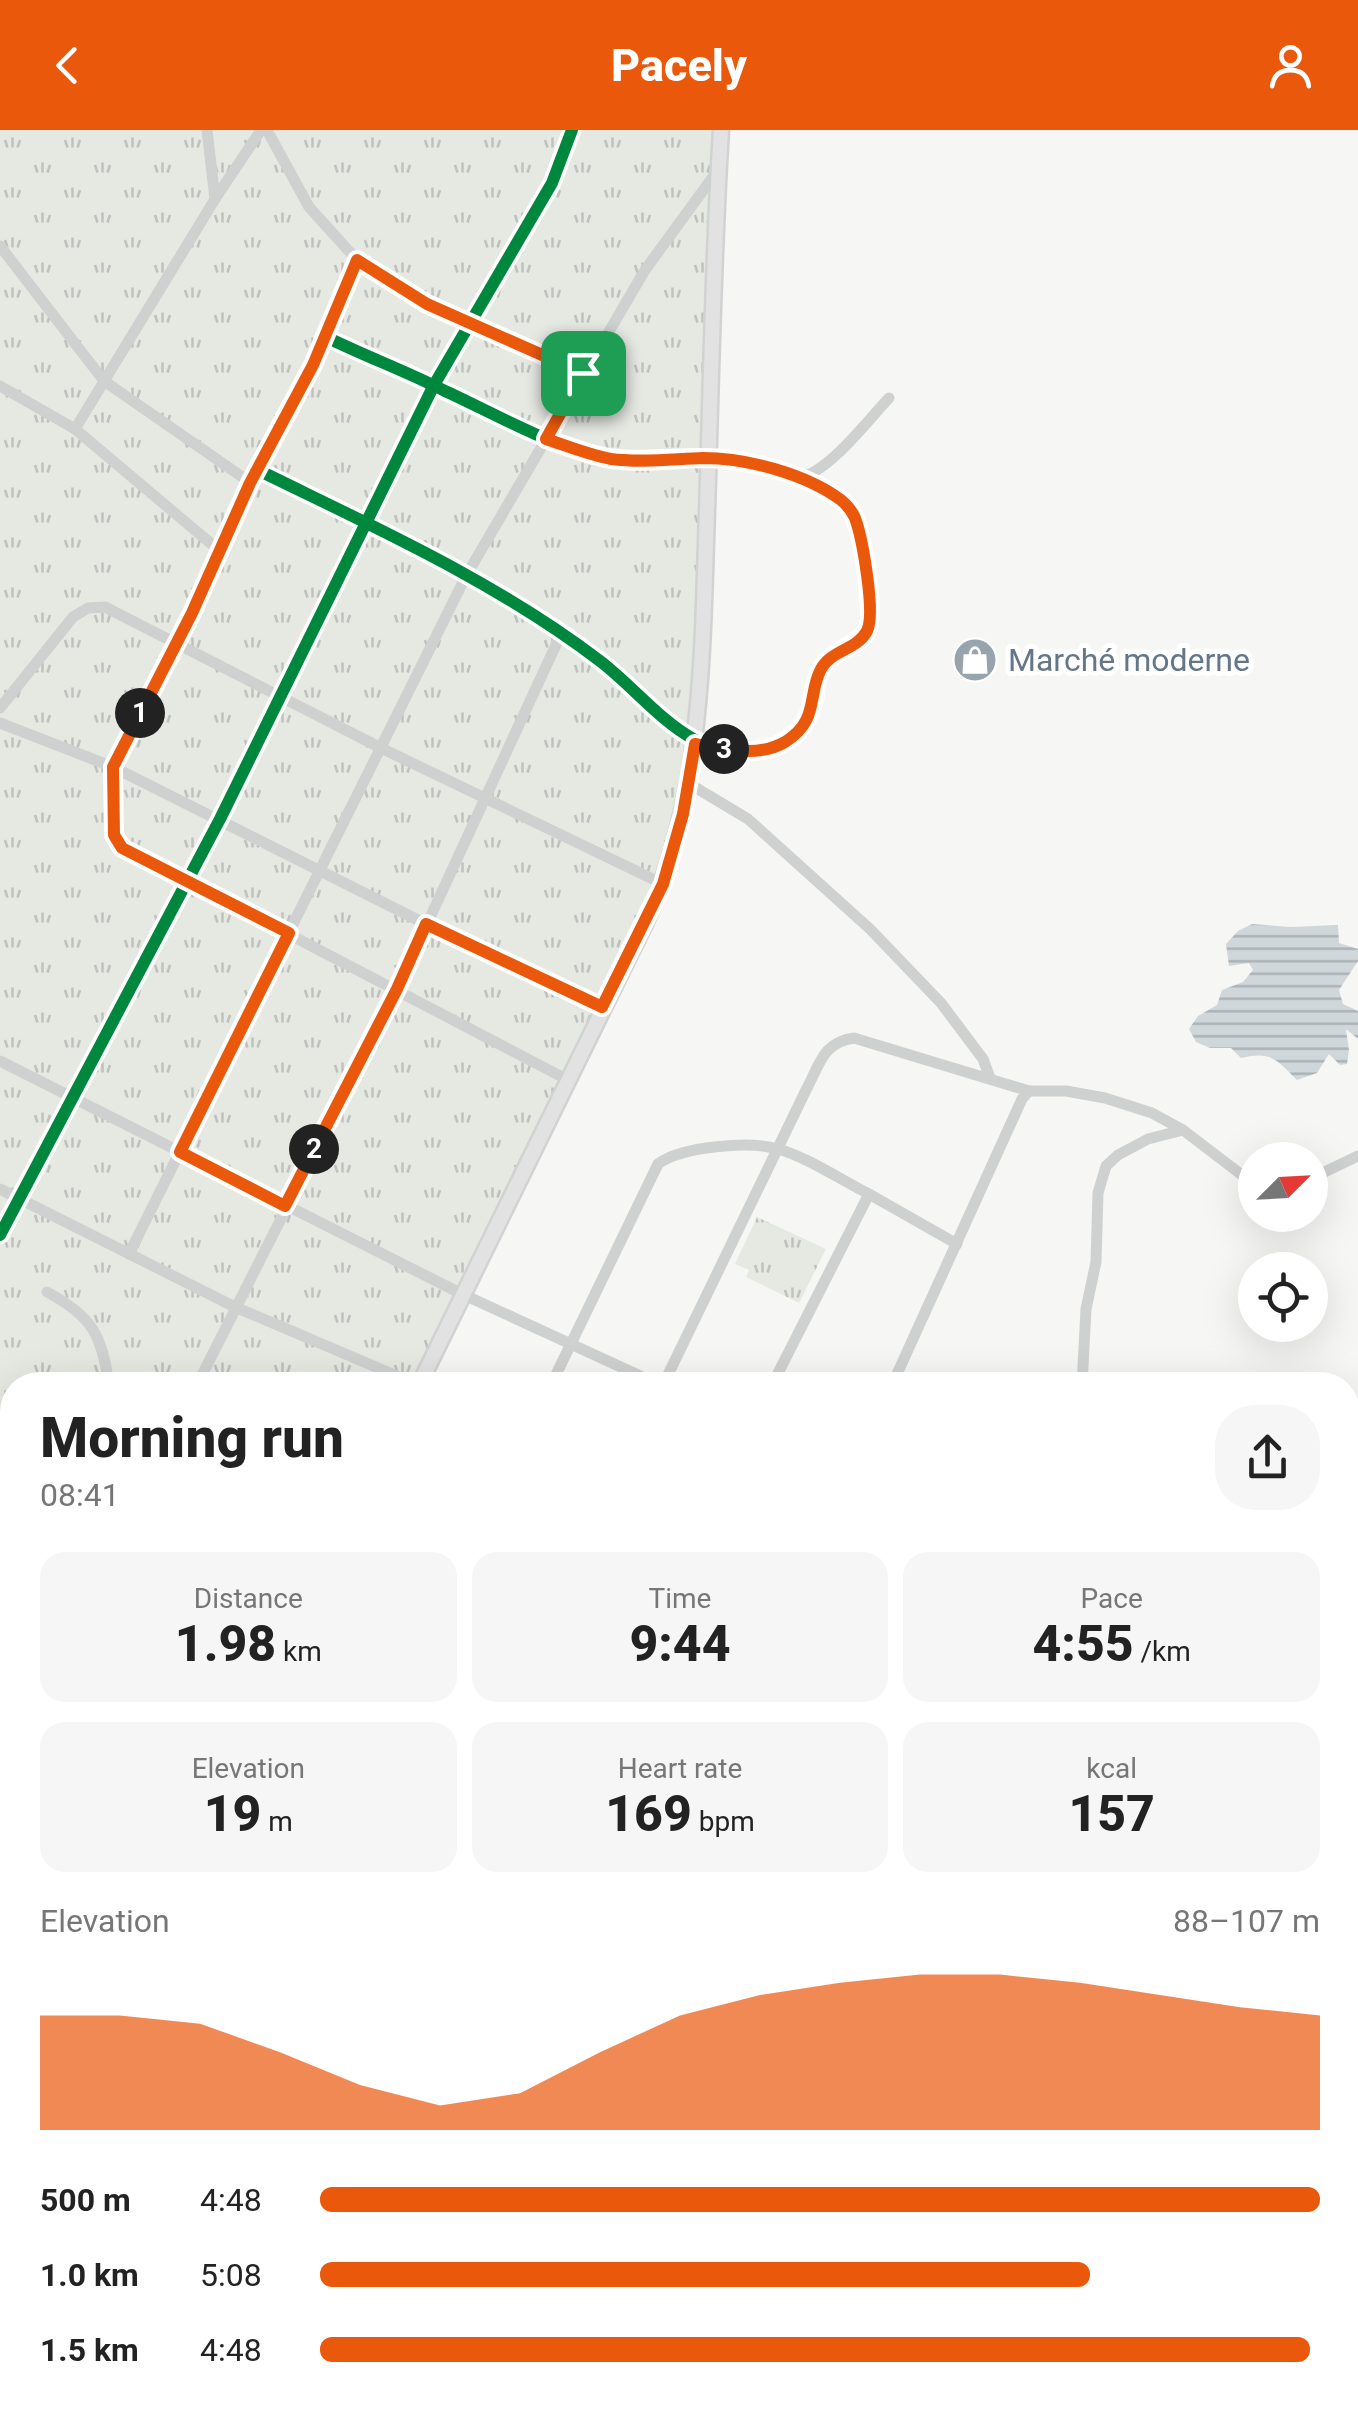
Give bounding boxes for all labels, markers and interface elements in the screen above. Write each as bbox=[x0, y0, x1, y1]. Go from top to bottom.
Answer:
icon: back bbox=[40, 38, 95, 93]
icon: person bbox=[1263, 38, 1318, 93]
text: Pacely bbox=[611, 39, 747, 92]
pin bbox=[541, 331, 626, 416]
icon: arrive bbox=[556, 346, 611, 401]
shop icon: Marché moderne bbox=[952, 637, 998, 683]
place label: Marché moderne bbox=[1008, 641, 1250, 679]
pin: 1 bbox=[115, 688, 165, 738]
text: 1 bbox=[132, 696, 148, 729]
pin: 3 bbox=[699, 724, 749, 774]
text: 3 bbox=[716, 732, 732, 765]
pin: 2 bbox=[289, 1124, 339, 1174]
text: 2 bbox=[306, 1132, 322, 1165]
north arrow bbox=[1238, 1142, 1328, 1232]
map controls bbox=[1238, 1142, 1328, 1342]
button: locate bbox=[1238, 1252, 1328, 1342]
button: share bbox=[1215, 1405, 1320, 1510]
text: Morning run bbox=[40, 1406, 344, 1470]
text: 08:41 bbox=[40, 1476, 120, 1514]
text: Distance bbox=[194, 1582, 303, 1615]
text: Time bbox=[649, 1582, 711, 1615]
text: Pace bbox=[1081, 1582, 1143, 1615]
text: 1.98 bbox=[175, 1615, 276, 1673]
text: 9:44 bbox=[629, 1615, 731, 1673]
text: 4:55 bbox=[1033, 1615, 1134, 1673]
text: km bbox=[276, 1635, 322, 1668]
text: /km bbox=[1134, 1635, 1191, 1668]
text: Elevation bbox=[192, 1752, 305, 1785]
text: Heart rate bbox=[618, 1752, 742, 1785]
text: kcal bbox=[1086, 1752, 1137, 1785]
text: 19 bbox=[204, 1785, 261, 1843]
text: 169 bbox=[605, 1785, 692, 1843]
text: 157 bbox=[1068, 1785, 1155, 1843]
text: m bbox=[261, 1805, 293, 1838]
text: bpm bbox=[692, 1805, 755, 1838]
text: Elevation bbox=[40, 1902, 170, 1940]
text: 88–107 m bbox=[1173, 1902, 1320, 1940]
text: 500 m bbox=[40, 2181, 131, 2219]
text: 4:48 bbox=[200, 2181, 262, 2219]
text: 1.0 km bbox=[40, 2256, 139, 2294]
text: 5:08 bbox=[200, 2256, 262, 2294]
text: 1.5 km bbox=[40, 2331, 139, 2369]
text: 4:48 bbox=[200, 2331, 262, 2369]

